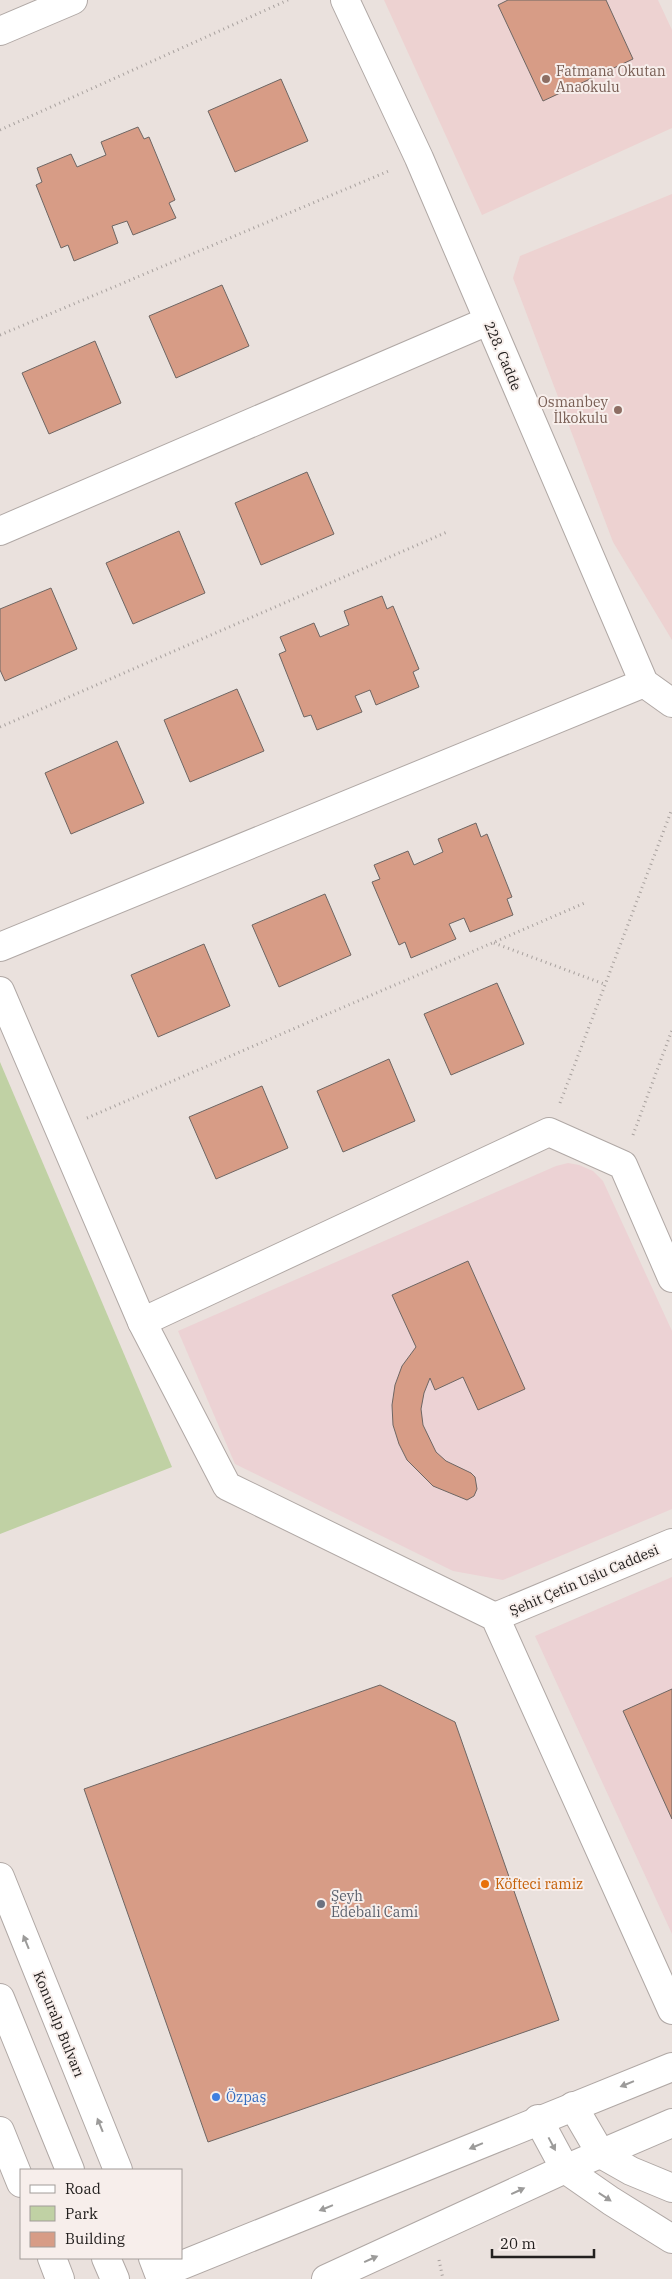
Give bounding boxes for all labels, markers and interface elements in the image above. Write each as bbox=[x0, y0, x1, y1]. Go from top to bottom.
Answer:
place label: Fatmana Okutan Anaokulu bbox=[556, 62, 666, 96]
marker: Fatmana Okutan Anaokulu bbox=[540, 73, 552, 85]
street label: 228. Cadde bbox=[480, 319, 526, 393]
place label: Osmanbey İlkokulu bbox=[538, 393, 609, 427]
marker: Osmanbey İlkokulu bbox=[612, 404, 624, 416]
street label: Şehit Çetin Uslu Caddesi bbox=[507, 1540, 661, 1620]
place label: Köfteci ramiz bbox=[495, 1875, 583, 1893]
marker: Köfteci ramiz bbox=[479, 1878, 491, 1890]
place label: Şeyh Edebali Cami bbox=[331, 1887, 418, 1921]
marker: Şeyh Edebali Cami bbox=[315, 1898, 327, 1910]
one-way arrow bbox=[22, 1934, 30, 1949]
street label: Konuralp Bulvarı bbox=[30, 1968, 88, 2080]
one-way arrow bbox=[620, 2081, 634, 2089]
place label: Özpaş bbox=[226, 2088, 267, 2106]
marker: Özpaş bbox=[210, 2091, 222, 2103]
one-way arrow bbox=[95, 2118, 103, 2132]
one-way arrow bbox=[548, 2137, 556, 2152]
one-way arrow bbox=[469, 2142, 483, 2150]
legend bbox=[20, 2169, 182, 2259]
text: Road bbox=[65, 2179, 101, 2198]
one-way arrow bbox=[511, 2187, 525, 2195]
one-way arrow bbox=[598, 2193, 612, 2202]
text: Park bbox=[65, 2204, 98, 2223]
one-way arrow bbox=[318, 2204, 333, 2212]
scale bar bbox=[492, 2226, 594, 2258]
text: Building bbox=[65, 2229, 125, 2248]
text: 20 m bbox=[500, 2234, 536, 2253]
one-way arrow bbox=[364, 2255, 378, 2263]

